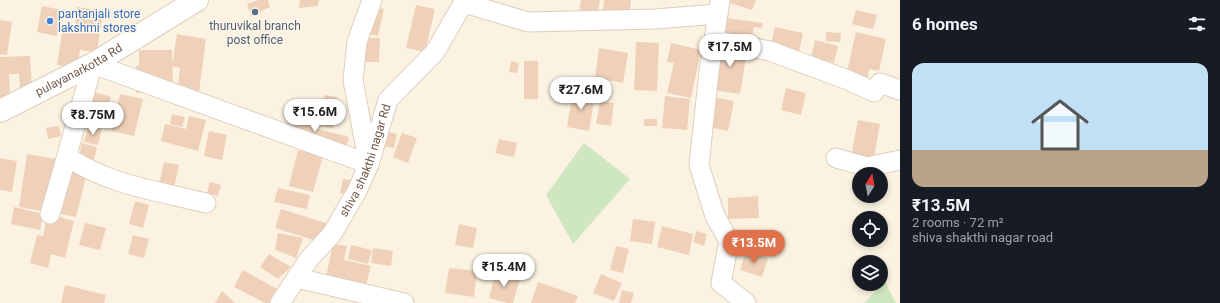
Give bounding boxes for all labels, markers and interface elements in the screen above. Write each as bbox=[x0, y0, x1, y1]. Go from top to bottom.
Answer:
place label: pantanjali store lakshmi stores bbox=[58, 7, 140, 35]
marker: thuruvikal branch post office bbox=[250, 7, 260, 17]
icon: filters bbox=[1186, 13, 1208, 35]
text: 6 homes bbox=[912, 14, 978, 34]
marker: pantanjali store lakshmi stores bbox=[45, 16, 55, 26]
place label: thuruvikal branch post office bbox=[209, 19, 301, 47]
pin: ₹17.5M bbox=[697, 34, 763, 68]
text: ₹17.5M bbox=[708, 39, 752, 54]
street label: pulayanarkotta Rd bbox=[33, 41, 125, 99]
pin: ₹27.6M bbox=[548, 77, 614, 111]
text: ₹27.6M bbox=[559, 82, 603, 97]
icon: home bbox=[1024, 89, 1096, 161]
pin: ₹15.6M bbox=[282, 99, 348, 133]
pin: ₹8.75M bbox=[60, 102, 126, 136]
street label: shiva shakthi nagar Rd bbox=[337, 102, 393, 219]
text: ₹15.6M bbox=[293, 104, 337, 119]
text: ₹8.75M bbox=[71, 107, 115, 122]
north arrow bbox=[852, 167, 888, 203]
map controls bbox=[852, 167, 888, 291]
text: ₹13.5M bbox=[912, 195, 970, 215]
button: locate bbox=[852, 211, 888, 247]
text: 2 rooms · 72 m² bbox=[912, 215, 1004, 230]
pin: ₹13.5M bbox=[721, 230, 787, 264]
text: shiva shakthi nagar road bbox=[912, 230, 1053, 245]
text: ₹13.5M bbox=[732, 235, 776, 250]
pin: ₹15.4M bbox=[471, 254, 537, 288]
button: layers bbox=[852, 255, 888, 291]
text: ₹15.4M bbox=[482, 259, 526, 274]

